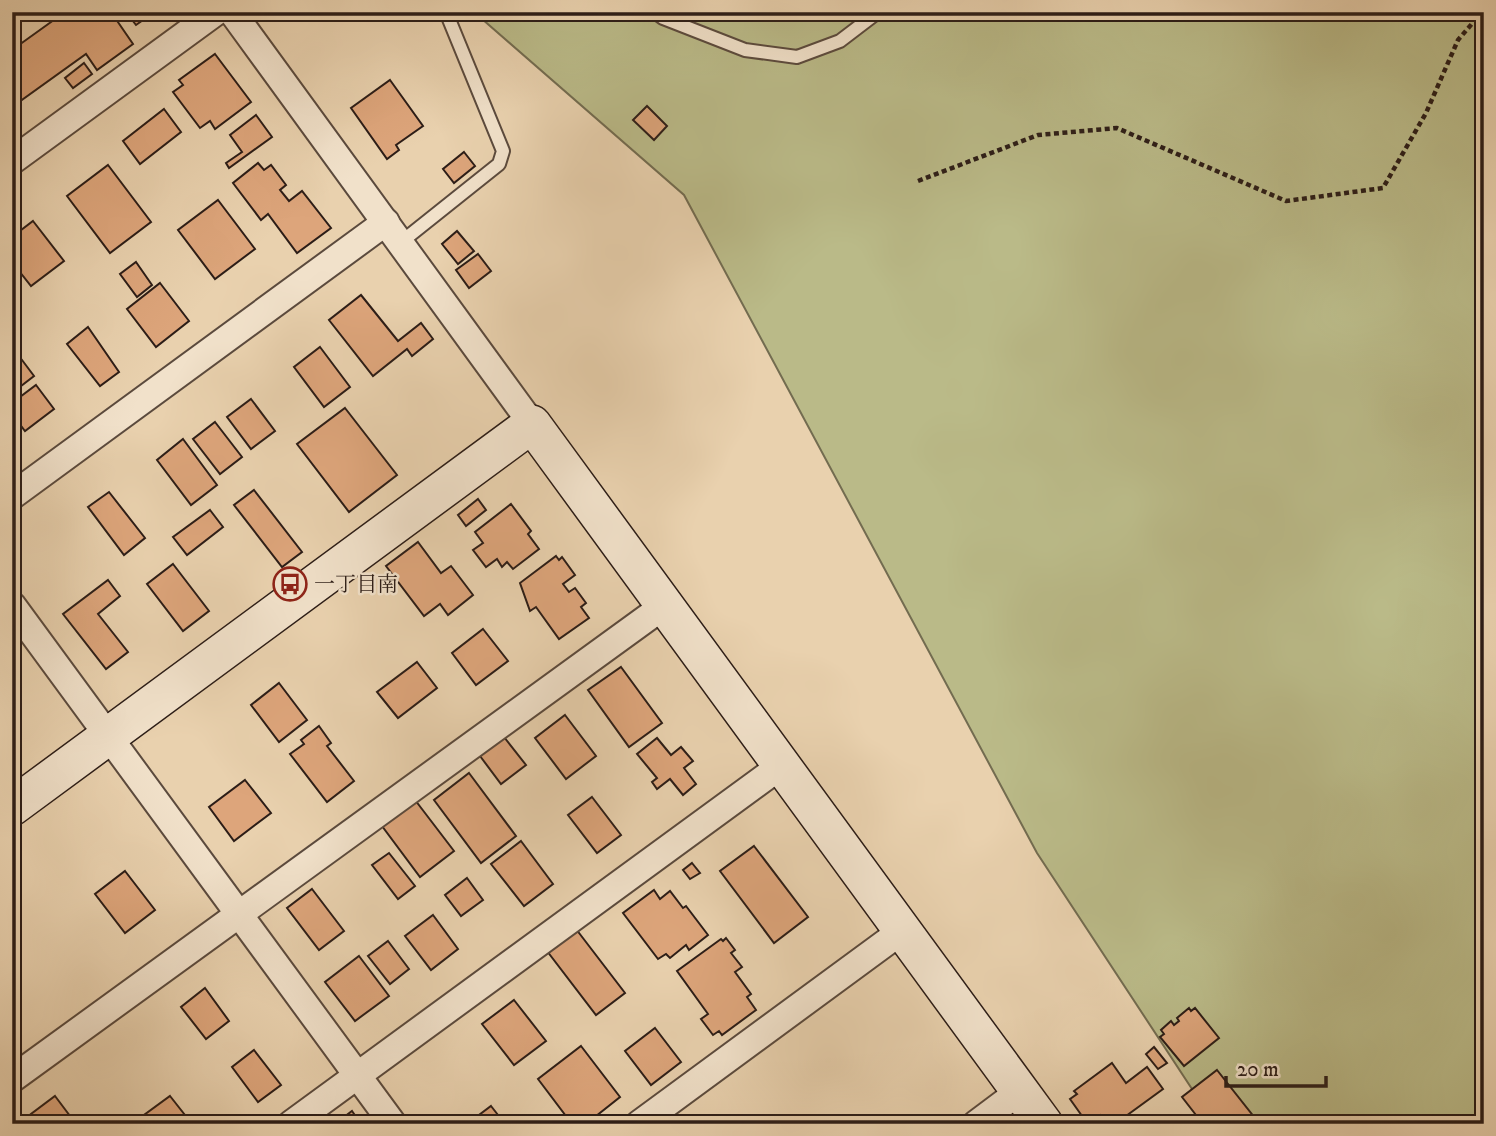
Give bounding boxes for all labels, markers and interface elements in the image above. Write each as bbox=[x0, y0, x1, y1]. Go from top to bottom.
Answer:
bus stop icon: 一丁目南 bbox=[271, 565, 309, 603]
place label: 一丁目南 bbox=[314, 572, 398, 598]
scale bar bbox=[1226, 1045, 1326, 1089]
text: 20 m bbox=[1237, 1057, 1279, 1083]

